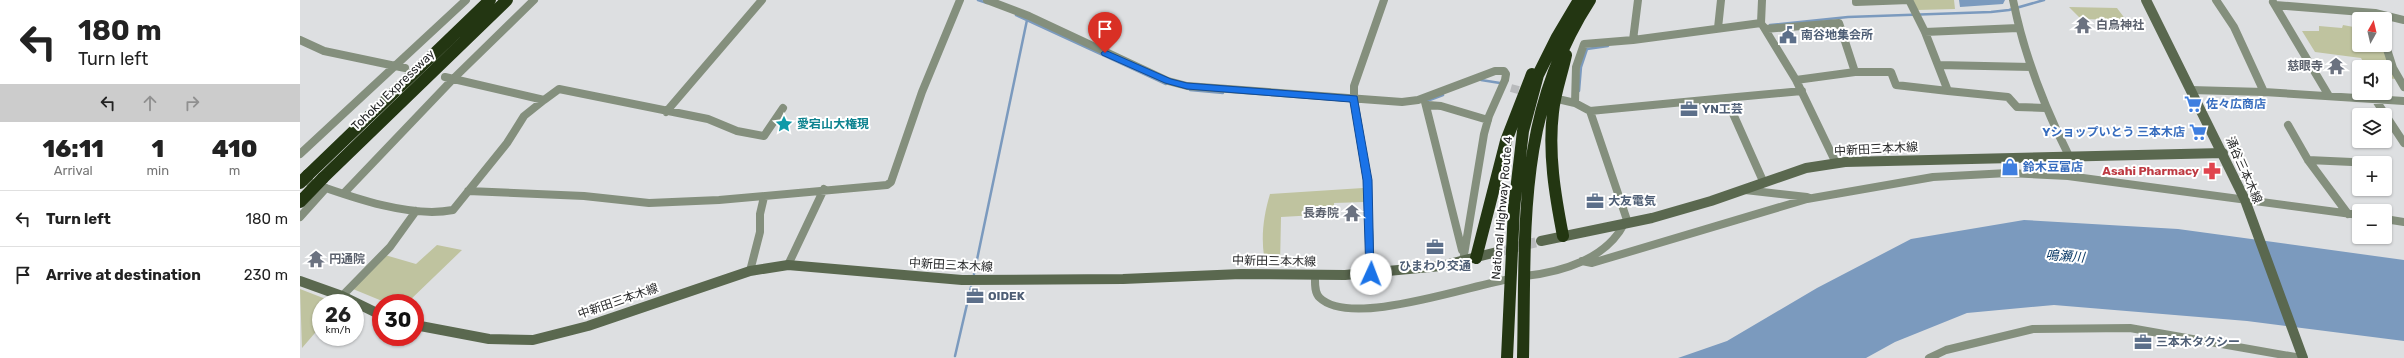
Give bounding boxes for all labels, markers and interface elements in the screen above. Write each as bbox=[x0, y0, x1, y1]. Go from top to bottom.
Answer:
pin bbox=[1088, 12, 1122, 53]
north arrow bbox=[2352, 12, 2392, 52]
map controls bbox=[2352, 12, 2392, 244]
text: 180 m bbox=[78, 14, 162, 47]
temple icon: 白鳥神社 bbox=[2073, 15, 2093, 35]
icon: left bbox=[12, 16, 64, 68]
icon: arrive bbox=[1094, 18, 1116, 40]
place label: 白鳥神社 bbox=[2096, 18, 2144, 32]
public building icon: 南谷地集会所 bbox=[1778, 25, 1798, 45]
place label: 南谷地集会所 bbox=[1801, 28, 1873, 42]
street label: Tohoku Expressway bbox=[349, 47, 438, 133]
text: Turn left bbox=[78, 48, 148, 70]
temple icon: 慈眼寺 bbox=[2326, 56, 2346, 76]
place label: 慈眼寺 bbox=[2287, 59, 2323, 73]
button: sound bbox=[2352, 60, 2392, 100]
icon: left bbox=[97, 92, 119, 114]
icon: ahead bbox=[139, 92, 161, 114]
icon: right bbox=[181, 92, 203, 114]
supermarket icon: 佐々広商店 bbox=[2183, 94, 2203, 114]
place label: 佐々広商店 bbox=[2206, 97, 2266, 111]
office icon: YN工芸 bbox=[1679, 99, 1699, 119]
place label: YN工芸 bbox=[1702, 102, 1743, 116]
button: layers bbox=[2352, 108, 2392, 148]
place icon: 愛宕山大権現 bbox=[774, 114, 794, 134]
place label: 愛宕山大権現 bbox=[797, 117, 869, 131]
supermarket icon: Yショップいとう 三本木店 bbox=[2188, 122, 2208, 142]
place label: Yショップいとう 三本木店 bbox=[2042, 125, 2185, 139]
street label: 涌谷三本木線 bbox=[2223, 134, 2265, 206]
text: 16:11 bbox=[43, 135, 104, 163]
text: 1 bbox=[151, 135, 164, 163]
text: 410 bbox=[212, 135, 257, 163]
street label: National Highway Route 4 bbox=[1489, 135, 1515, 280]
street label: 中新田三本木線 bbox=[1834, 140, 1918, 158]
button: + bbox=[2352, 156, 2392, 196]
shop icon: 鈴木豆富店 bbox=[2000, 157, 2020, 177]
place label: 鈴木豆富店 bbox=[2022, 160, 2083, 174]
pharmacy icon: Asahi Pharmacy bbox=[2202, 161, 2222, 181]
text: Arrival bbox=[54, 163, 93, 178]
text: min bbox=[147, 163, 169, 178]
text: m bbox=[229, 163, 240, 178]
place label: Asahi Pharmacy bbox=[2102, 164, 2199, 178]
office icon: 大友電気 bbox=[1585, 191, 1605, 211]
place label: 大友電気 bbox=[1608, 194, 1656, 208]
temple icon: 長寿院 bbox=[1342, 203, 1362, 223]
button: − bbox=[2352, 204, 2392, 244]
place label: 長寿院 bbox=[1303, 206, 1339, 220]
icon: left bbox=[12, 208, 34, 230]
text: Turn left bbox=[46, 210, 111, 228]
text: 180 m bbox=[246, 210, 288, 228]
office icon: ひまわり交通 bbox=[1425, 237, 1445, 257]
water label: 鳴瀬川 bbox=[2045, 247, 2087, 265]
temple icon: 円通院 bbox=[306, 249, 326, 269]
place label: 円通院 bbox=[329, 252, 365, 266]
street label: 中新田三本木線 bbox=[1232, 253, 1316, 269]
position arrow bbox=[1350, 253, 1392, 295]
street label: 中新田三本木線 bbox=[909, 256, 993, 274]
place label: ひまわり交通 bbox=[1399, 259, 1471, 273]
icon: arrive bbox=[12, 264, 34, 286]
text: Arrive at destination bbox=[46, 266, 201, 284]
text: 230 m bbox=[244, 266, 288, 284]
street label: 中新田三本木線 bbox=[576, 281, 660, 321]
office icon: OIDEK bbox=[965, 286, 985, 306]
place label: OIDEK bbox=[988, 289, 1025, 303]
speed limit sign: 30 bbox=[372, 294, 424, 346]
text: 26 bbox=[325, 303, 351, 327]
text: km/h bbox=[326, 324, 350, 336]
office icon: 三本木タクシー bbox=[2133, 332, 2153, 352]
place label: 三本木タクシー bbox=[2156, 335, 2240, 349]

